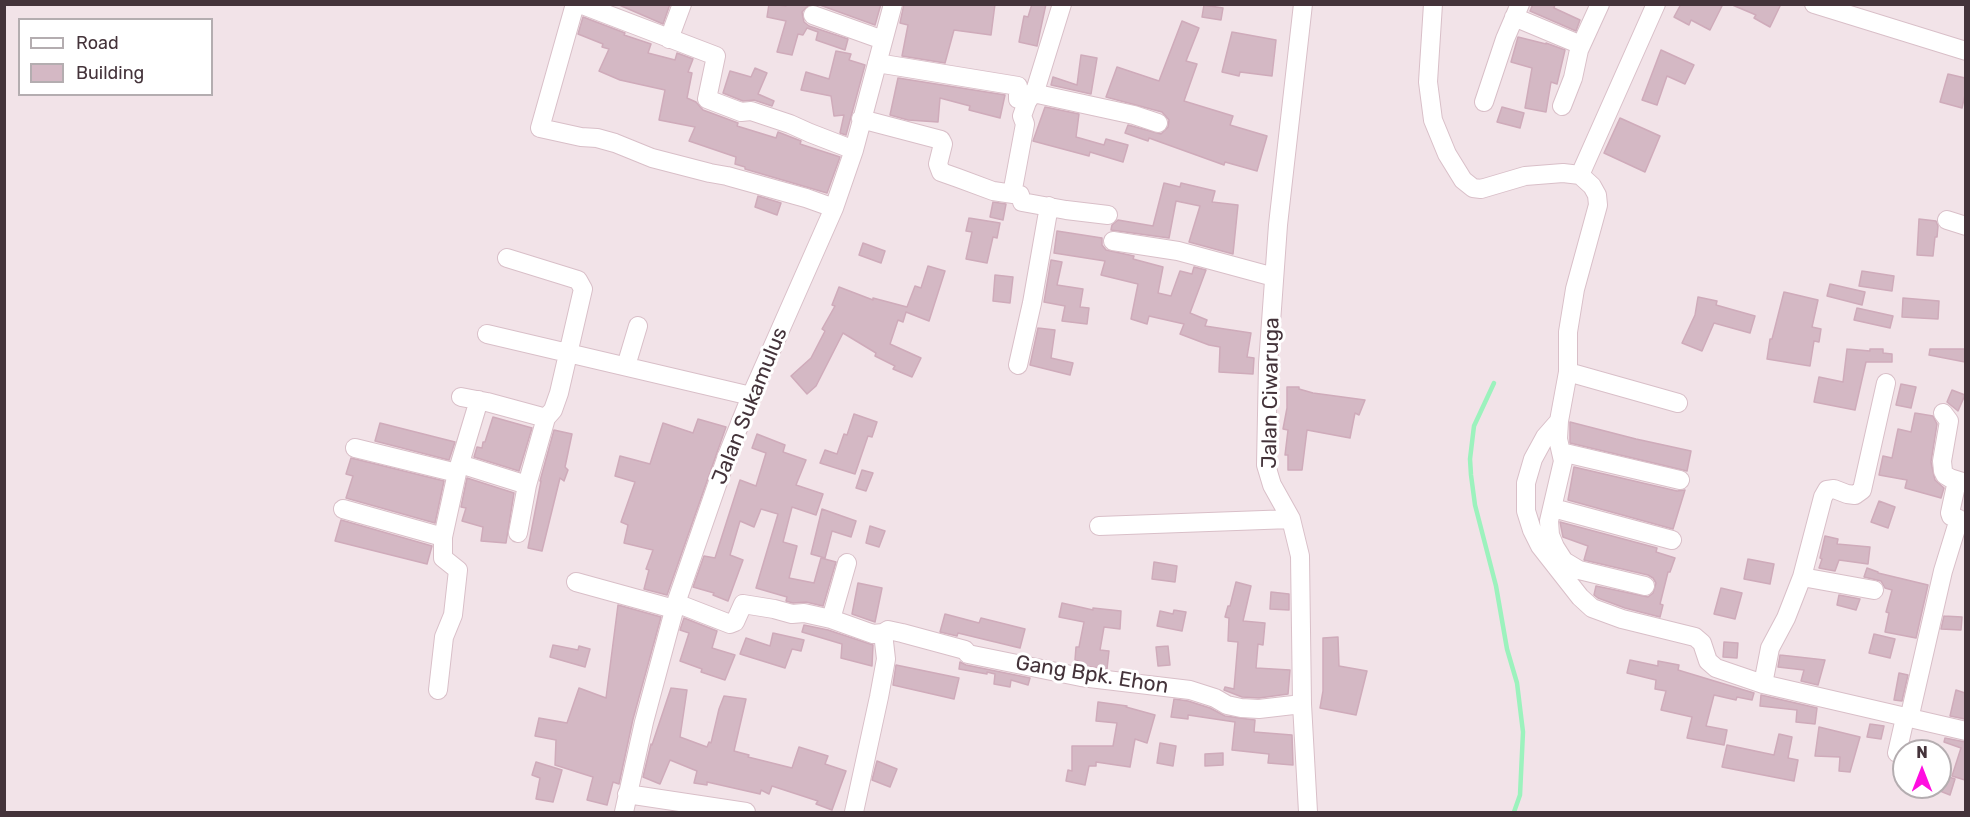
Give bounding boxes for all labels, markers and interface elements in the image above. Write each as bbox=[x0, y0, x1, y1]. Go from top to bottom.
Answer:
legend bbox=[18, 18, 213, 96]
text: Road bbox=[76, 32, 119, 54]
text: Building bbox=[76, 62, 144, 84]
street label: Jalan Ciwaruga bbox=[1257, 317, 1285, 469]
street label: Jalan Sukamulus bbox=[707, 324, 793, 488]
street label: Gang Bpk. Ehon bbox=[1014, 650, 1170, 700]
north arrow bbox=[1892, 739, 1952, 799]
text: N bbox=[1916, 743, 1928, 762]

